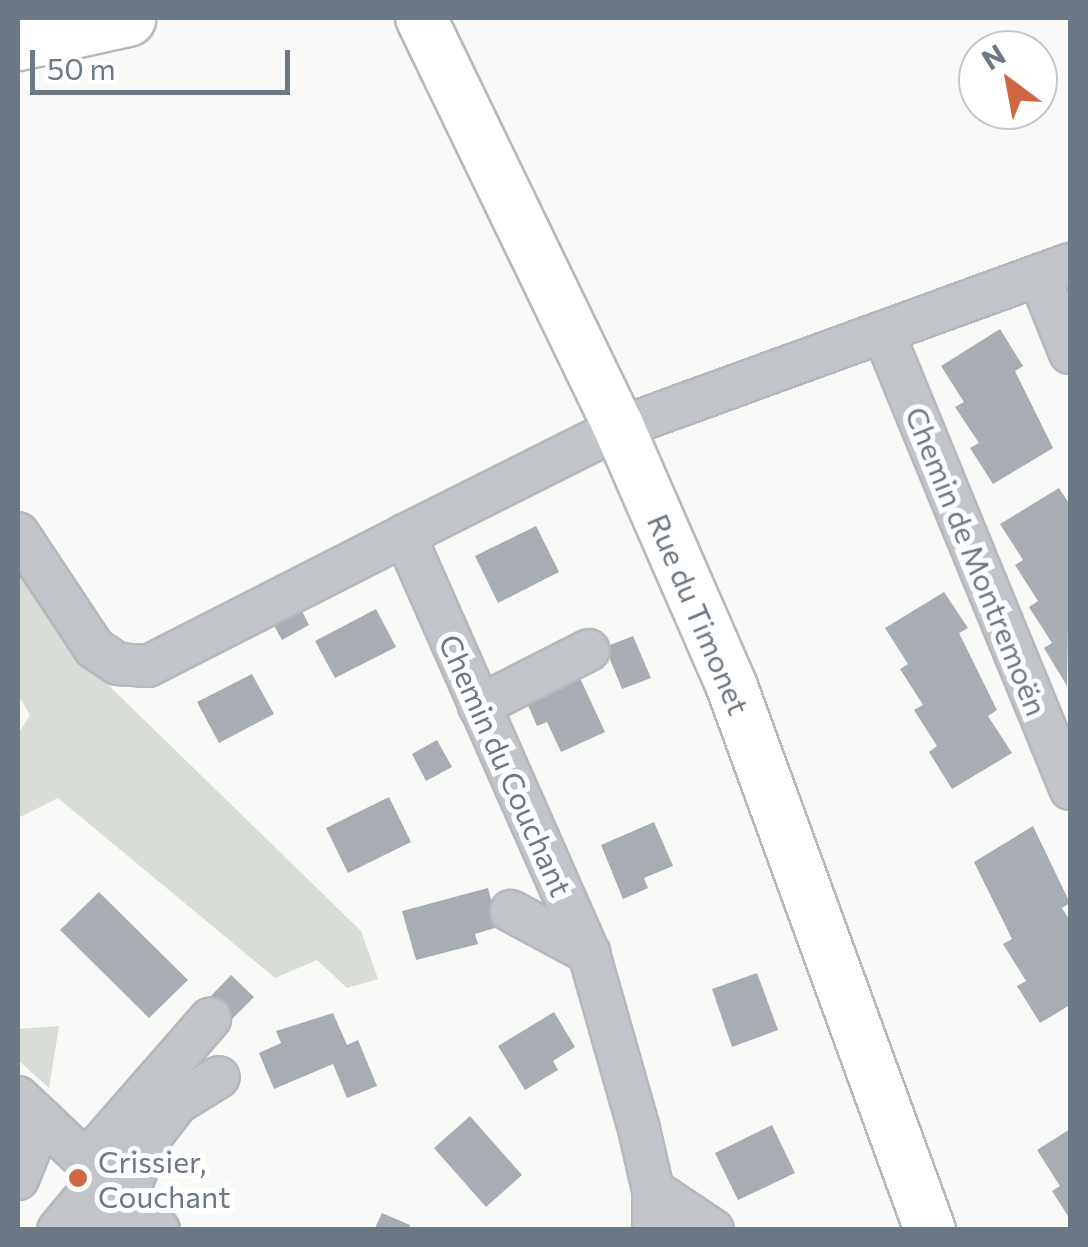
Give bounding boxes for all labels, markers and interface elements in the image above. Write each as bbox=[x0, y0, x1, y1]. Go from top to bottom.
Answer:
scale bar bbox=[35, 30, 295, 92]
north arrow bbox=[958, 30, 1058, 130]
text: N bbox=[975, 36, 1011, 76]
text: 50 m bbox=[47, 49, 116, 86]
street label: Chemin de Montremoën bbox=[899, 401, 1055, 721]
street label: Rue du Timonet bbox=[641, 508, 757, 720]
street label: Chemin du Couchant bbox=[432, 629, 580, 901]
place label: Crissier, Couchant bbox=[98, 1143, 230, 1214]
marker: Crissier, Couchant bbox=[67, 1167, 89, 1189]

